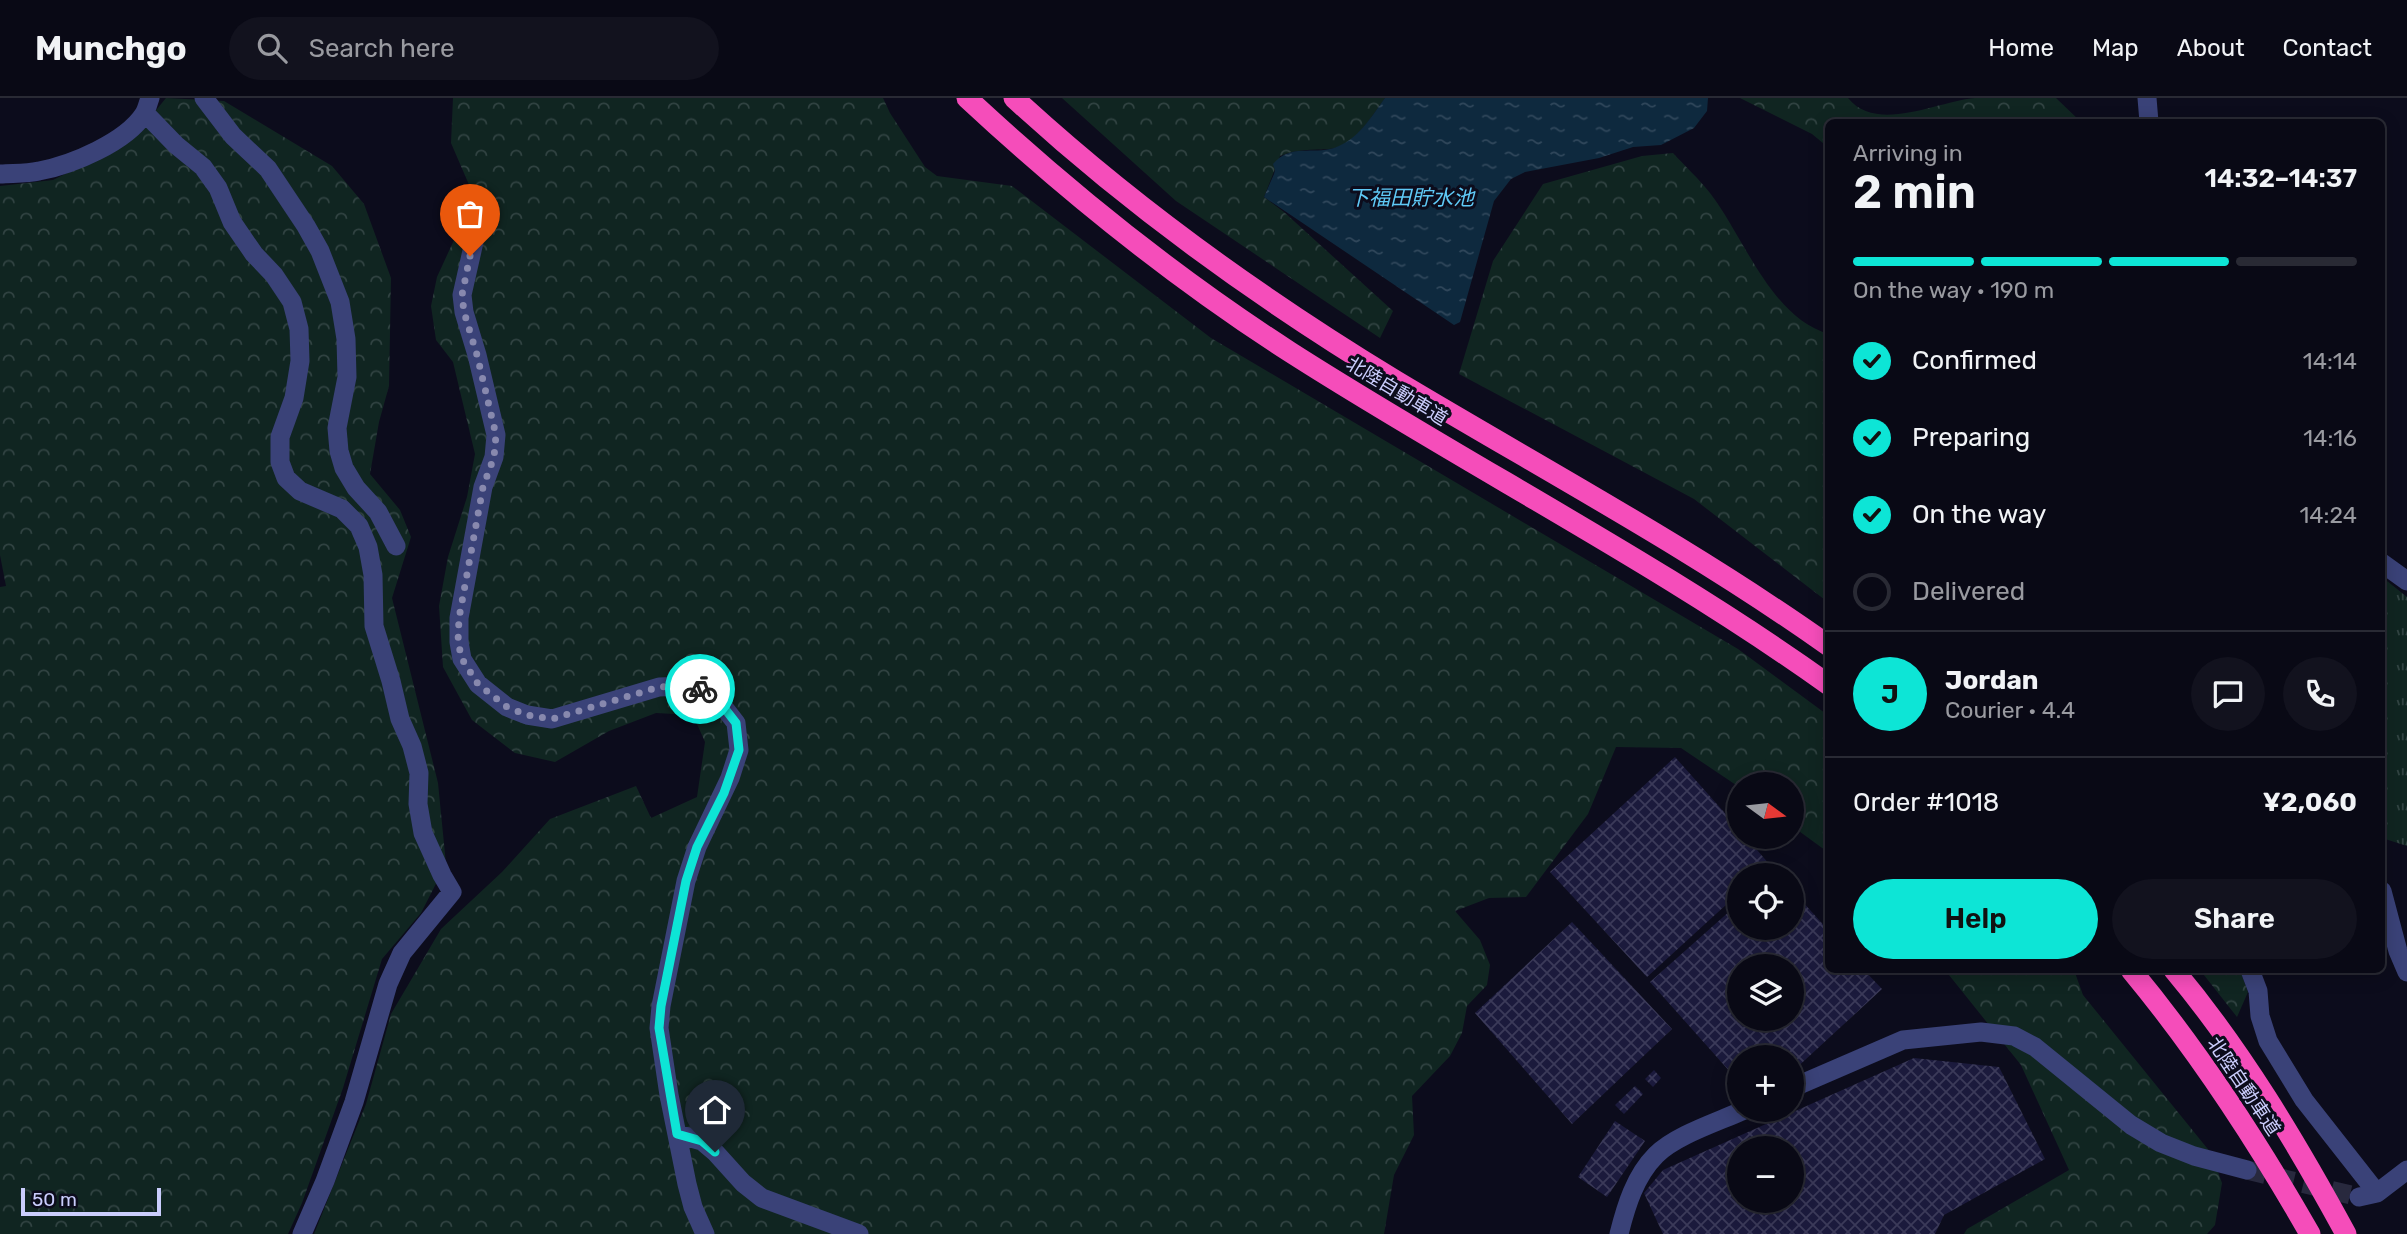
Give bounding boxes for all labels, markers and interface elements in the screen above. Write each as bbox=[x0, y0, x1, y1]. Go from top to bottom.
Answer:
search box bbox=[229, 17, 719, 80]
text: Munchgo bbox=[35, 29, 187, 68]
icon: search bbox=[253, 29, 291, 67]
text: Search here bbox=[309, 33, 455, 64]
text: Home bbox=[1988, 34, 2054, 62]
text: Map bbox=[2092, 34, 2139, 62]
text: About bbox=[2177, 34, 2245, 62]
text: Contact bbox=[2283, 34, 2372, 62]
text: Arriving in bbox=[1853, 139, 1963, 167]
text: 14:32–14:37 bbox=[2205, 163, 2357, 194]
text: 2 min bbox=[1853, 165, 1976, 220]
pin bbox=[440, 184, 500, 256]
water label: 下福田貯水池 bbox=[1348, 185, 1476, 210]
icon: bag bbox=[451, 195, 489, 233]
text: On the way · 190 m bbox=[1853, 276, 2054, 304]
icon: check bbox=[1853, 342, 1891, 380]
text: Confirmed bbox=[1912, 345, 2037, 376]
text: 14:14 bbox=[2303, 347, 2357, 375]
street label: 北陸自動車道 bbox=[1342, 352, 1452, 430]
icon: check bbox=[1853, 419, 1891, 457]
text: Preparing bbox=[1912, 422, 2030, 453]
text: 14:16 bbox=[2303, 424, 2357, 452]
icon: check bbox=[1853, 496, 1891, 534]
text: On the way bbox=[1912, 499, 2046, 530]
text: 14:24 bbox=[2299, 501, 2357, 529]
text: Delivered bbox=[1912, 576, 2025, 607]
courier bbox=[665, 654, 735, 724]
button: chat bbox=[2191, 657, 2265, 731]
button: phone bbox=[2283, 657, 2357, 731]
text: Jordan bbox=[1945, 665, 2038, 696]
icon: bike bbox=[681, 670, 719, 708]
text: J bbox=[1881, 679, 1899, 710]
text: Courier · 4.4 bbox=[1945, 696, 2075, 724]
north arrow bbox=[1727, 772, 1804, 849]
map controls bbox=[1727, 772, 1804, 1213]
text: Order #1018 bbox=[1853, 787, 1999, 818]
text: ¥2,060 bbox=[2263, 787, 2357, 818]
button: locate bbox=[1727, 863, 1804, 940]
button: Help bbox=[1853, 879, 2098, 959]
button: Share bbox=[2112, 879, 2357, 959]
button: layers bbox=[1727, 954, 1804, 1031]
street label: 北陸自動車道 bbox=[2203, 1032, 2285, 1140]
button: + bbox=[1727, 1045, 1804, 1122]
pin bbox=[685, 1080, 745, 1152]
icon: home bbox=[696, 1091, 734, 1129]
button: − bbox=[1727, 1136, 1804, 1213]
scale bar bbox=[21, 1185, 161, 1217]
text: 50 m bbox=[32, 1188, 77, 1211]

